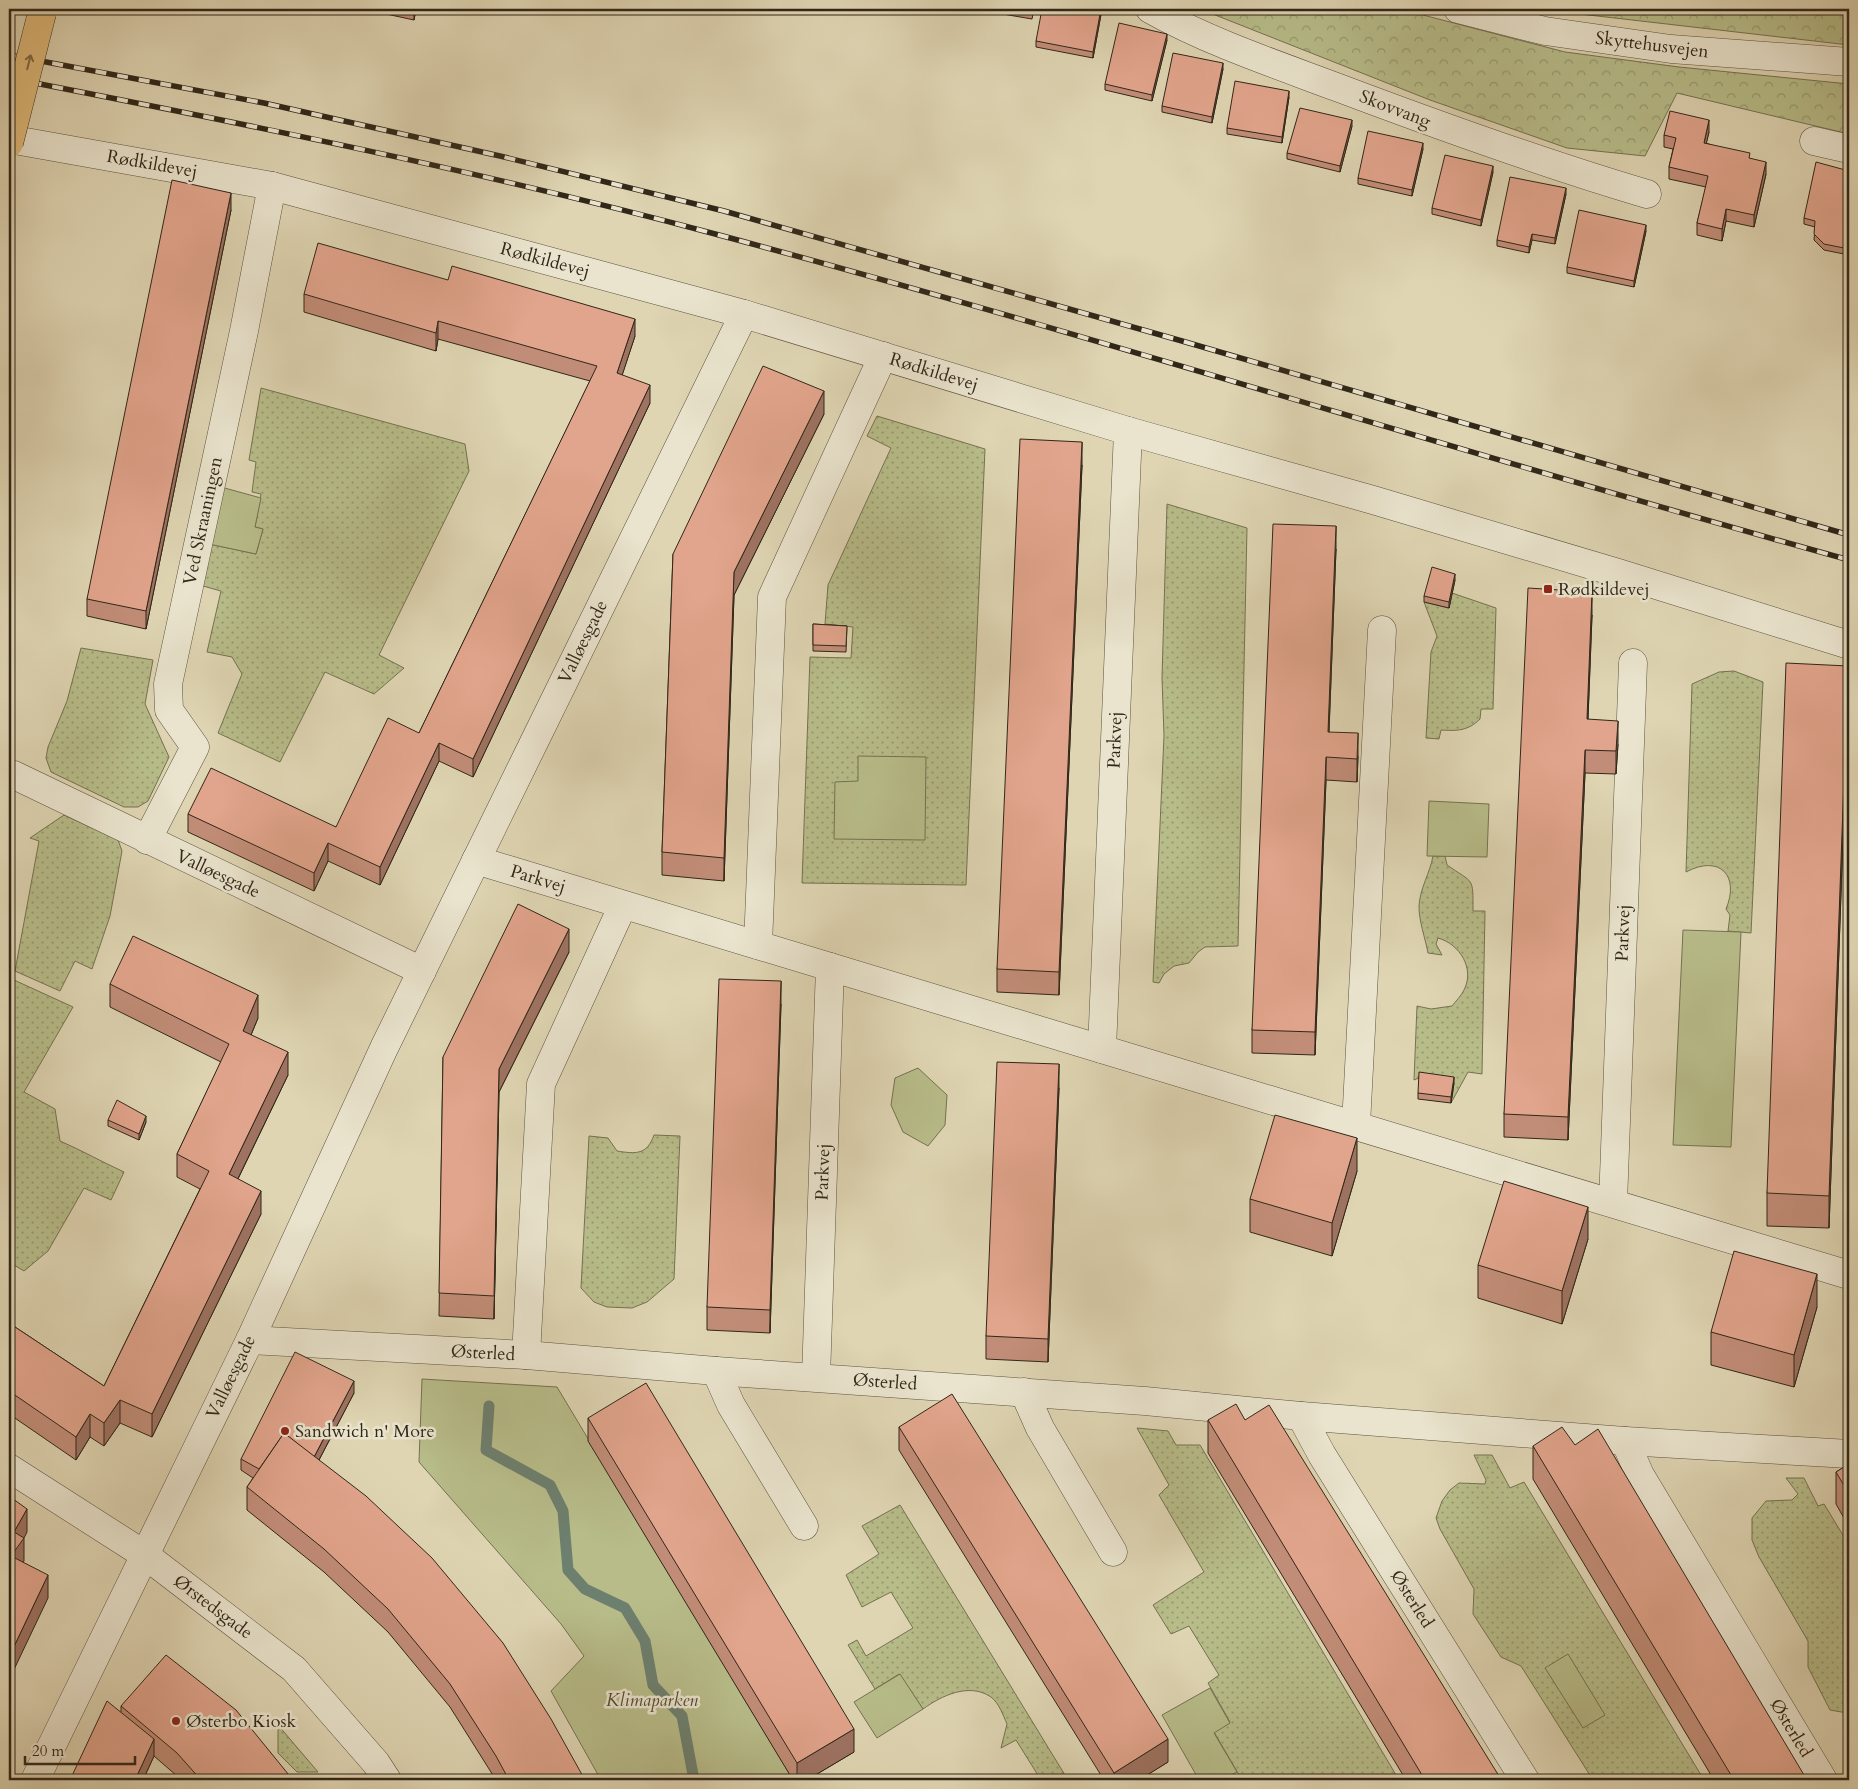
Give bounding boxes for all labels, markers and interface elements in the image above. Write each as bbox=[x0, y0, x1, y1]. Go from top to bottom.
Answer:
street label: Skyttehusvejen bbox=[1594, 26, 1711, 64]
one-way arrow bbox=[25, 54, 34, 70]
street label: Skovvang bbox=[1356, 84, 1435, 134]
street label: Rødkildevej bbox=[105, 144, 199, 184]
street label: Rødkildevej bbox=[498, 236, 592, 284]
street label: Rødkildevej bbox=[887, 347, 981, 397]
street label: Ved Skraaningen bbox=[177, 454, 229, 587]
place label: Rødkildevej bbox=[1558, 577, 1650, 602]
marker: Rødkildevej bbox=[1542, 583, 1554, 595]
street label: Valløesgade bbox=[552, 596, 614, 688]
street label: Parkvej bbox=[1102, 711, 1128, 769]
street label: Valløesgade bbox=[172, 844, 264, 904]
street label: Parkvej bbox=[507, 859, 569, 899]
street label: Parkvej bbox=[1610, 904, 1636, 962]
street label: Parkvej bbox=[810, 1143, 836, 1201]
street label: Valløesgade bbox=[200, 1331, 262, 1423]
street label: Østerled bbox=[450, 1339, 516, 1367]
street label: Østerled bbox=[852, 1367, 918, 1397]
place label: Sandwich n' More bbox=[295, 1419, 435, 1444]
marker: Sandwich n' More bbox=[279, 1425, 291, 1437]
street label: Østerled bbox=[1384, 1565, 1440, 1633]
street label: Ørstedsgade bbox=[168, 1569, 258, 1645]
park label: Klimaparken bbox=[606, 1688, 698, 1713]
street label: Østerled bbox=[1764, 1694, 1818, 1762]
place label: Østerbo Kiosk bbox=[186, 1709, 296, 1734]
marker: Østerbo Kiosk bbox=[170, 1715, 182, 1727]
scale bar bbox=[25, 1734, 135, 1766]
text: 20 m bbox=[32, 1741, 64, 1761]

